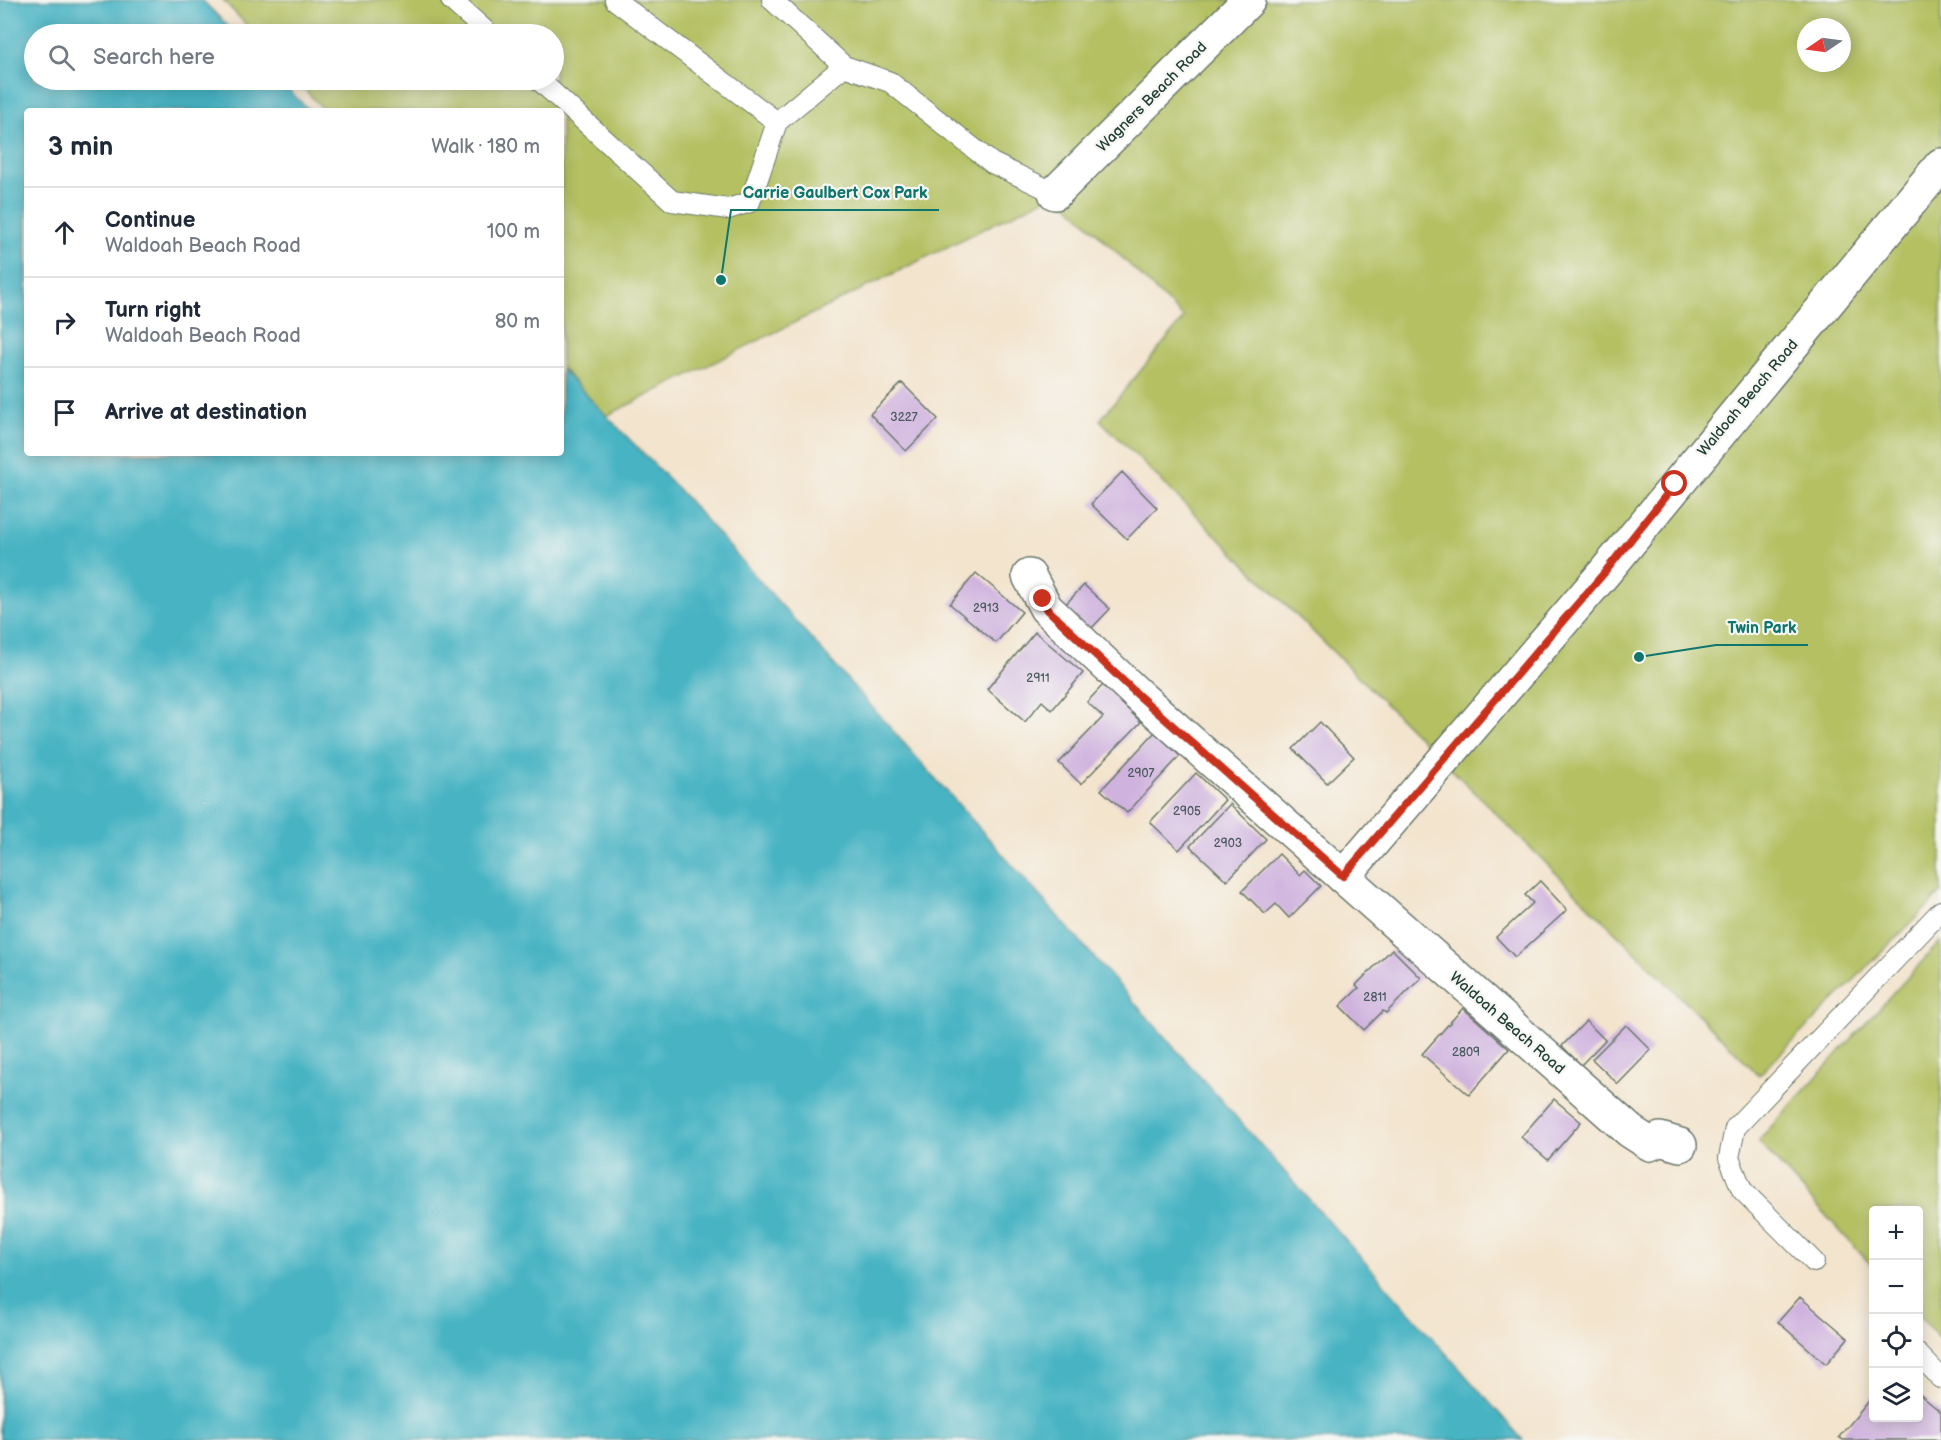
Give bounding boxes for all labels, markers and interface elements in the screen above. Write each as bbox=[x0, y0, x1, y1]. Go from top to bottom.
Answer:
north arrow bbox=[1797, 18, 1851, 72]
search box bbox=[24, 24, 564, 90]
street label: Wagners Beach Road bbox=[1093, 38, 1211, 156]
icon: search bbox=[45, 41, 78, 74]
text: Search here bbox=[93, 44, 215, 71]
text: 3 min bbox=[48, 132, 113, 163]
text: Walk · 180 m bbox=[431, 135, 540, 159]
callout: Carrie Gaulbert Cox Park bbox=[731, 176, 939, 210]
text: Carrie Gaulbert Cox Park bbox=[743, 184, 928, 203]
text: Continue bbox=[105, 207, 195, 234]
icon: ahead bbox=[48, 216, 81, 249]
text: 100 m bbox=[487, 220, 540, 244]
text: Waldoah Beach Road bbox=[105, 234, 301, 258]
text: Turn right bbox=[105, 297, 201, 324]
icon: right bbox=[48, 306, 81, 339]
text: 80 m bbox=[495, 310, 540, 334]
text: Waldoah Beach Road bbox=[105, 324, 301, 348]
street label: Waldoah Beach Road bbox=[1694, 336, 1802, 460]
icon: arrive bbox=[48, 396, 81, 429]
text: Arrive at destination bbox=[105, 399, 307, 426]
house number: 3227 bbox=[890, 410, 918, 425]
route start bbox=[1661, 470, 1687, 496]
route end bbox=[1029, 585, 1055, 611]
house number: 2913 bbox=[973, 601, 999, 616]
callout: Twin Park bbox=[1716, 611, 1808, 645]
text: Twin Park bbox=[1728, 619, 1797, 638]
house number: 2911 bbox=[1026, 671, 1050, 686]
house number: 2907 bbox=[1128, 766, 1155, 781]
house number: 2905 bbox=[1173, 804, 1201, 819]
house number: 2903 bbox=[1214, 836, 1242, 851]
street label: Waldoah Beach Road bbox=[1445, 968, 1569, 1078]
house number: 2811 bbox=[1363, 990, 1387, 1005]
house number: 2809 bbox=[1452, 1045, 1480, 1060]
map controls bbox=[1869, 1206, 1923, 1422]
button: + bbox=[1869, 1206, 1923, 1260]
button: − bbox=[1869, 1260, 1923, 1314]
button: locate bbox=[1869, 1314, 1923, 1368]
button: layers bbox=[1869, 1368, 1923, 1422]

